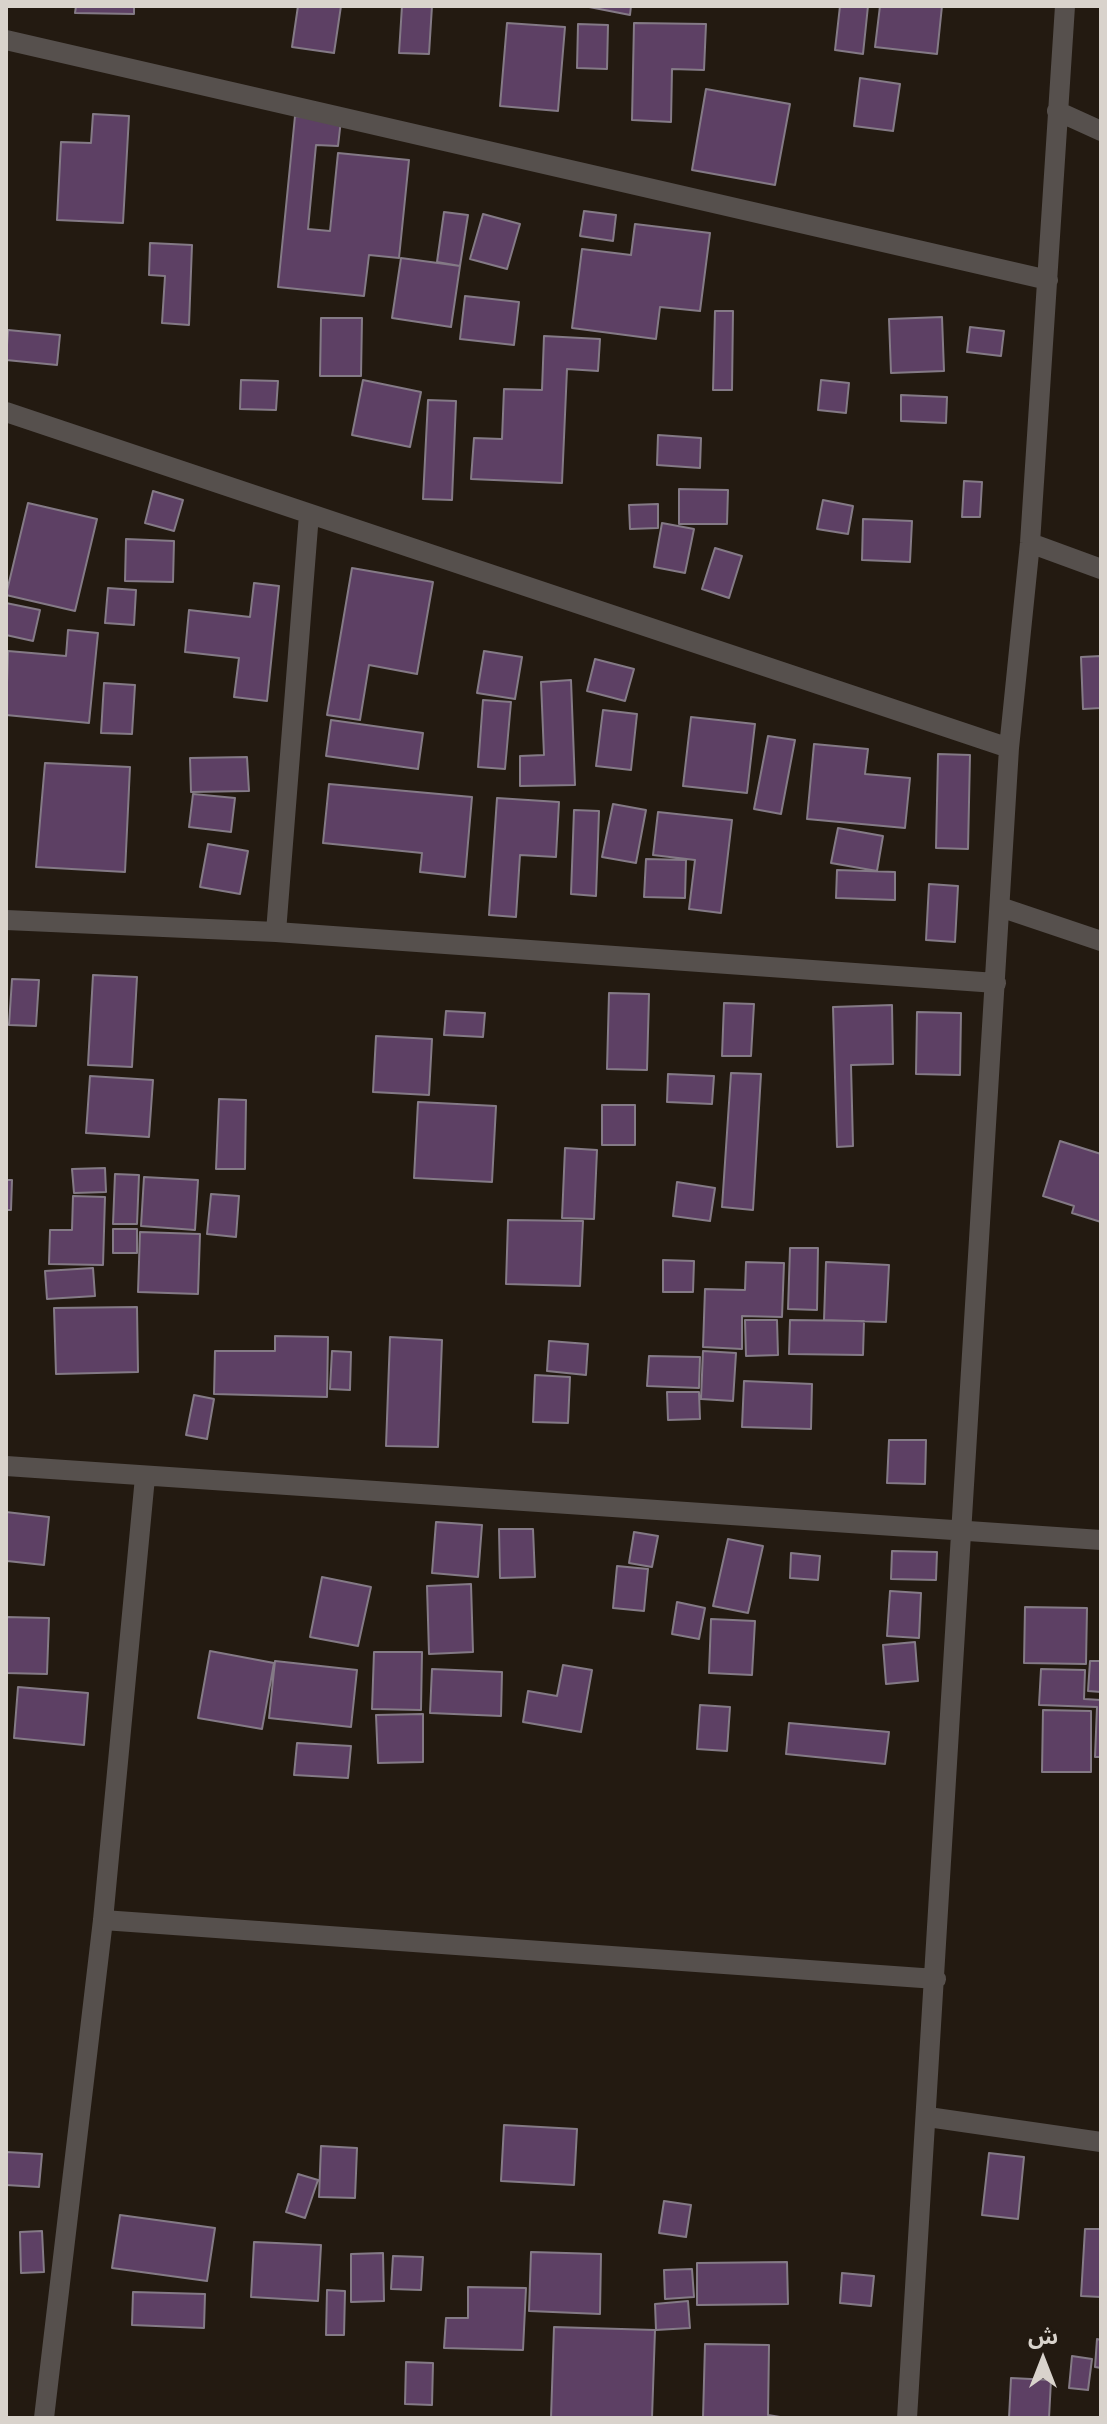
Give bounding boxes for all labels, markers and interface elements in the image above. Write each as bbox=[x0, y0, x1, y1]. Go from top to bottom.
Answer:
north arrow bbox=[1003, 2320, 1083, 2400]
text: ش bbox=[1028, 2322, 1058, 2349]

